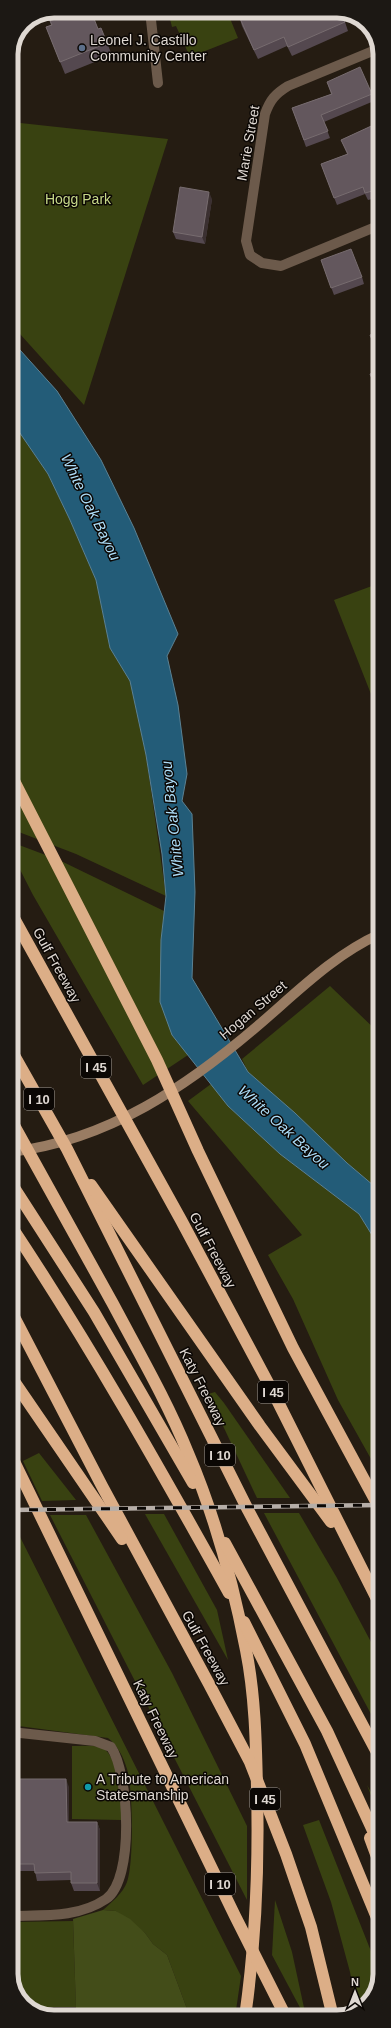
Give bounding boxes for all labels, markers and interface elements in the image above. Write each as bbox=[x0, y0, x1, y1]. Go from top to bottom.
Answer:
place label: Leonel J. Castillo Community Center bbox=[90, 32, 207, 64]
marker: Leonel J. Castillo Community Center bbox=[77, 43, 87, 53]
street label: Marie Street bbox=[234, 104, 263, 182]
park label: Hogg Park bbox=[45, 191, 112, 207]
water label: White Oak Bayou bbox=[58, 451, 125, 564]
water label: White Oak Bayou bbox=[157, 759, 187, 878]
street label: Gulf Freeway bbox=[30, 925, 84, 1005]
street label: Hogan Street bbox=[216, 977, 290, 1043]
road number: I 45 bbox=[81, 1056, 111, 1078]
water label: White Oak Bayou bbox=[235, 1082, 334, 1173]
road number: I 10 bbox=[24, 1088, 54, 1110]
street label: Gulf Freeway bbox=[186, 1209, 240, 1291]
street label: Katy Freeway bbox=[176, 1345, 230, 1429]
road number: I 45 bbox=[258, 1381, 288, 1403]
road number: I 10 bbox=[205, 1444, 235, 1466]
street label: Gulf Freeway bbox=[179, 1608, 233, 1688]
street label: Katy Freeway bbox=[130, 1677, 182, 1761]
place label: A Tribute to American Statesmanship bbox=[96, 1771, 229, 1803]
marker: A Tribute to American Statesmanship bbox=[83, 1782, 93, 1792]
road number: I 45 bbox=[250, 1788, 280, 1810]
road number: I 10 bbox=[205, 1873, 235, 1895]
north arrow bbox=[335, 1972, 375, 2012]
text: N bbox=[351, 1976, 359, 1988]

